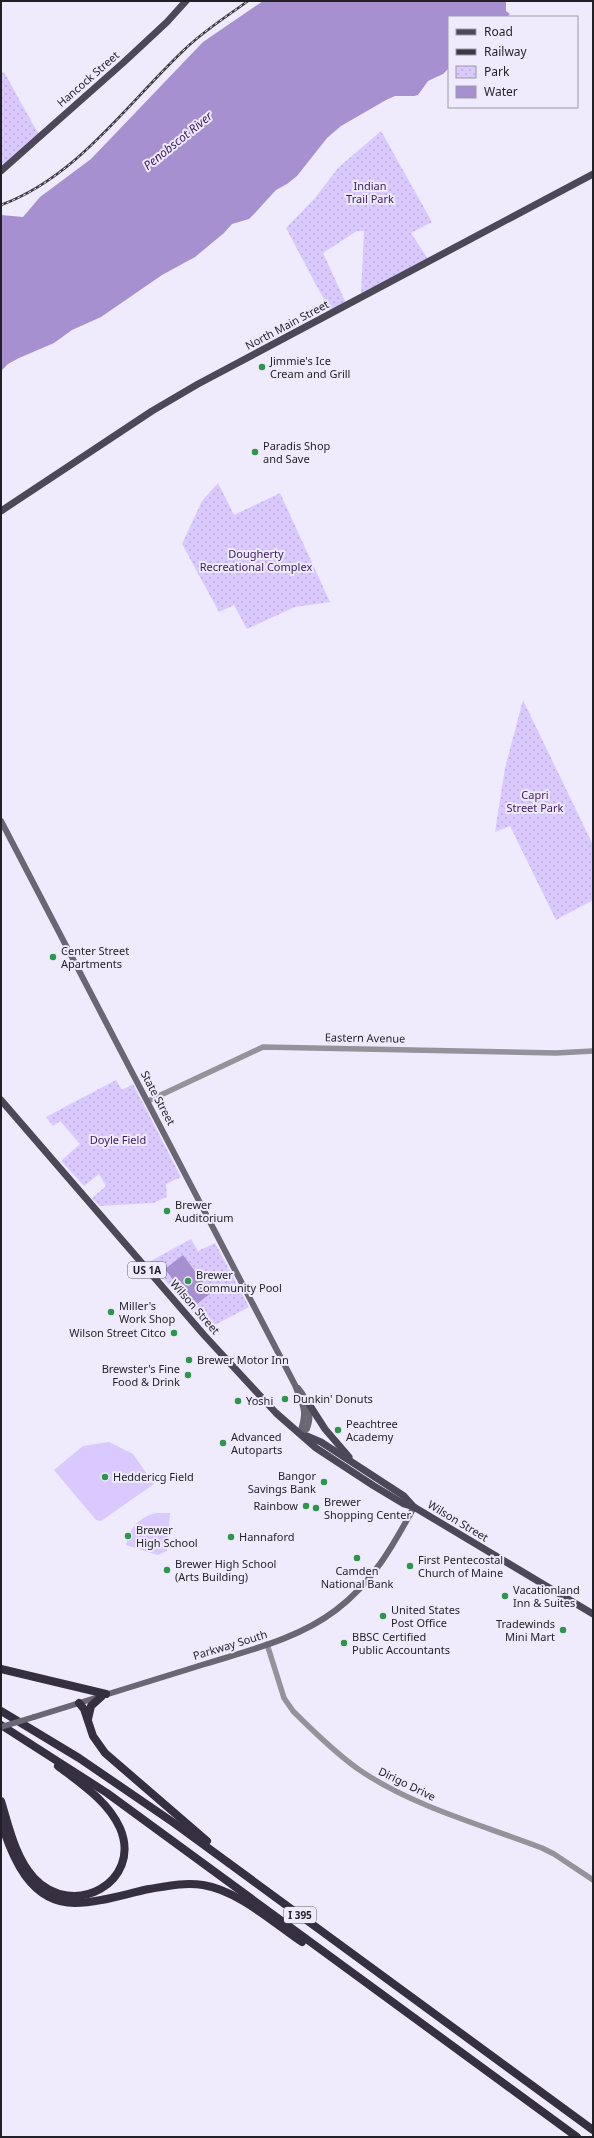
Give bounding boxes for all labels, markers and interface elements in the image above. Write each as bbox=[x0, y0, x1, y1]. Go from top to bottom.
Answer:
legend bbox=[448, 16, 578, 108]
text: Road bbox=[484, 23, 513, 40]
text: Railway bbox=[484, 43, 528, 60]
street label: Hancock Street bbox=[53, 47, 122, 110]
text: Park bbox=[484, 63, 510, 80]
text: Water bbox=[484, 83, 518, 100]
water label: Penobscot River bbox=[140, 107, 217, 174]
park label: Indian Trail Park bbox=[346, 178, 394, 206]
street label: North Main Street bbox=[242, 296, 331, 353]
place label: Jimmie's Ice Cream and Grill bbox=[269, 353, 350, 381]
marker: Jimmie's Ice Cream and Grill bbox=[257, 362, 267, 372]
place label: Paradis Shop and Save bbox=[263, 438, 331, 466]
marker: Paradis Shop and Save bbox=[250, 447, 260, 457]
park label: Dougherty Recreational Complex bbox=[200, 546, 312, 574]
park label: Capri Street Park bbox=[507, 787, 564, 815]
place label: Center Street Apartments bbox=[61, 943, 129, 971]
marker: Center Street Apartments bbox=[48, 952, 58, 962]
street label: Eastern Avenue bbox=[325, 1029, 405, 1046]
street label: State Street bbox=[138, 1068, 179, 1128]
park label: Doyle Field bbox=[90, 1132, 146, 1147]
place label: Brewer Auditorium bbox=[175, 1197, 234, 1225]
marker: Brewer Auditorium bbox=[162, 1206, 172, 1216]
road number: US 1A bbox=[128, 1262, 166, 1278]
place label: Brewer Community Pool bbox=[196, 1267, 282, 1295]
street label: Wilson Street bbox=[167, 1276, 223, 1337]
marker: Brewer Community Pool bbox=[183, 1276, 193, 1286]
place label: Miller's Work Shop bbox=[119, 1298, 175, 1326]
marker: Miller's Work Shop bbox=[106, 1307, 116, 1317]
place label: Wilson Street Citco bbox=[69, 1325, 166, 1340]
marker: Wilson Street Citco bbox=[169, 1328, 179, 1338]
place label: Brewer Motor Inn bbox=[197, 1352, 289, 1367]
marker: Brewer Motor Inn bbox=[184, 1355, 194, 1365]
place label: Brewster's Fine Food & Drink bbox=[102, 1361, 180, 1389]
marker: Brewster's Fine Food & Drink bbox=[183, 1370, 193, 1380]
place label: Dunkin' Donuts bbox=[293, 1391, 373, 1406]
place label: Yoshi bbox=[246, 1393, 273, 1408]
marker: Dunkin' Donuts bbox=[280, 1394, 290, 1404]
marker: Yoshi bbox=[233, 1396, 243, 1406]
place label: Peachtree Academy bbox=[346, 1416, 398, 1444]
marker: Peachtree Academy bbox=[333, 1425, 343, 1435]
place label: Advanced Autoparts bbox=[231, 1429, 282, 1457]
marker: Advanced Autoparts bbox=[218, 1438, 228, 1448]
place label: Bangor Savings Bank bbox=[248, 1468, 316, 1496]
place label: Heddericg Field bbox=[113, 1469, 194, 1484]
marker: Heddericg Field bbox=[100, 1472, 110, 1482]
marker: Bangor Savings Bank bbox=[319, 1477, 329, 1487]
place label: Brewer Shopping Center bbox=[324, 1494, 411, 1522]
street label: Wilson Street bbox=[425, 1497, 491, 1545]
place label: Rainbow bbox=[254, 1498, 298, 1513]
marker: Rainbow bbox=[301, 1501, 311, 1511]
marker: Brewer Shopping Center bbox=[311, 1503, 321, 1513]
place label: Brewer High School bbox=[136, 1522, 198, 1550]
place label: Hannaford bbox=[239, 1529, 295, 1544]
marker: Brewer High School bbox=[123, 1531, 133, 1541]
marker: Hannaford bbox=[226, 1532, 236, 1542]
place label: First Pentecostal Church of Maine bbox=[418, 1552, 503, 1580]
marker: Camden National Bank bbox=[352, 1553, 362, 1563]
place label: Brewer High School (Arts Building) bbox=[175, 1556, 276, 1584]
marker: First Pentecostal Church of Maine bbox=[405, 1561, 415, 1571]
place label: Camden National Bank bbox=[321, 1563, 393, 1591]
marker: Brewer High School (Arts Building) bbox=[162, 1565, 172, 1575]
place label: Vacationland Inn & Suites bbox=[513, 1582, 580, 1610]
marker: Vacationland Inn & Suites bbox=[500, 1591, 510, 1601]
place label: United States Post Office bbox=[391, 1602, 460, 1630]
marker: United States Post Office bbox=[378, 1611, 388, 1621]
place label: Tradewinds Mini Mart bbox=[496, 1616, 555, 1644]
marker: Tradewinds Mini Mart bbox=[558, 1625, 568, 1635]
street label: Parkway South bbox=[191, 1626, 269, 1663]
place label: BBSC Certified Public Accountants bbox=[352, 1629, 450, 1657]
marker: BBSC Certified Public Accountants bbox=[339, 1638, 349, 1648]
street label: Dirigo Drive bbox=[376, 1763, 438, 1804]
road number: I 395 bbox=[284, 1907, 316, 1923]

